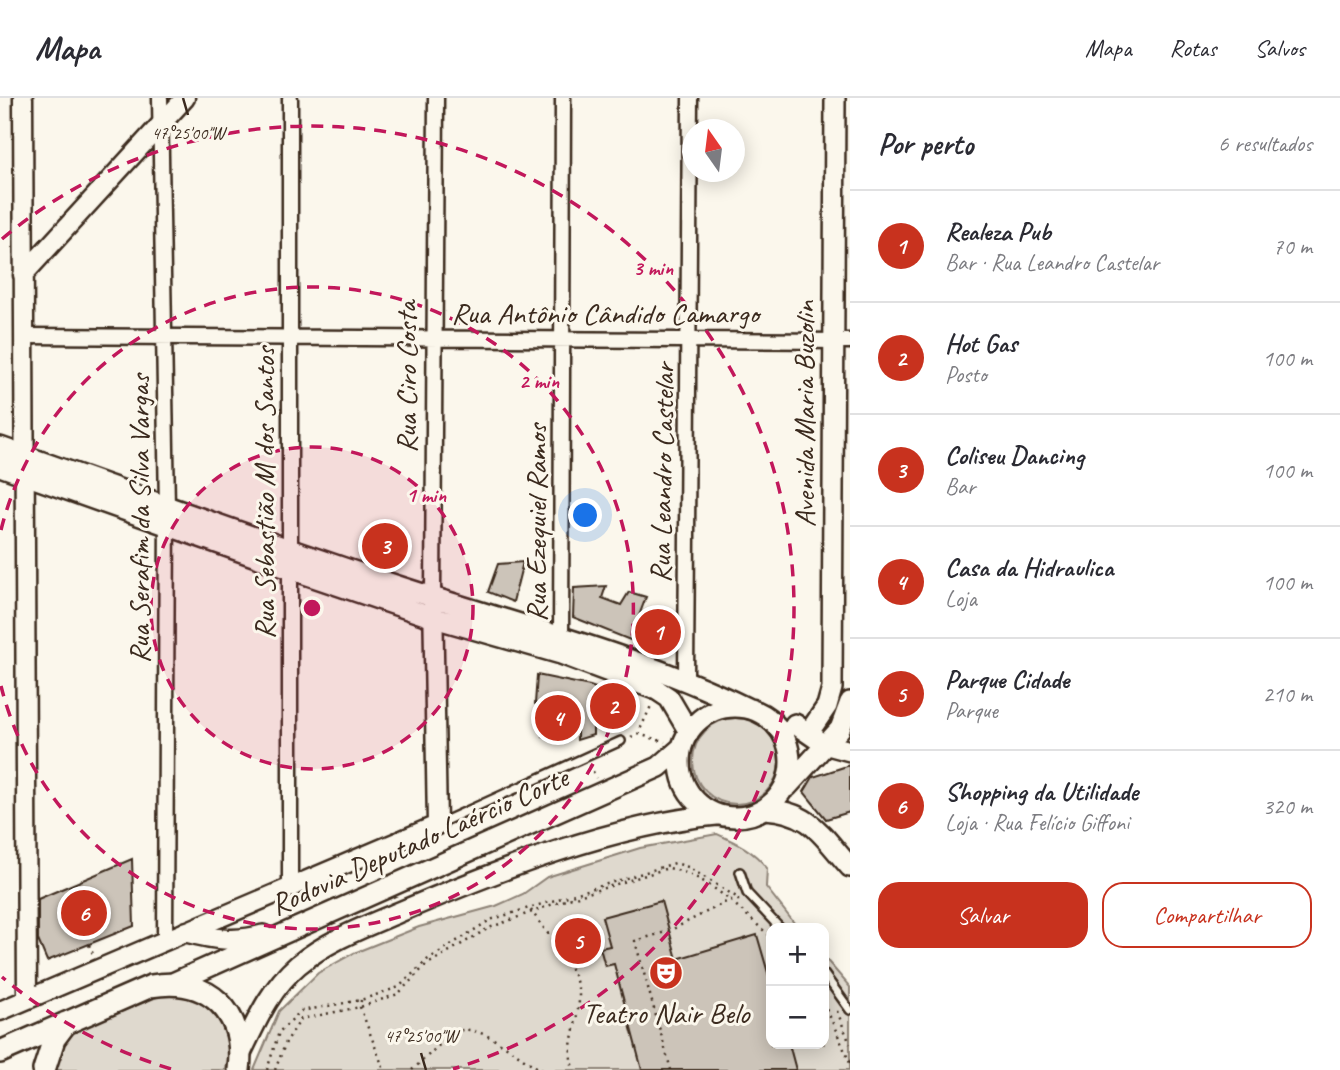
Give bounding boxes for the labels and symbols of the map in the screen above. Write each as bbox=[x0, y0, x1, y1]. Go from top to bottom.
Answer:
north arrow bbox=[682, 119, 745, 182]
text: 47°25'00"W bbox=[151, 122, 228, 144]
text: 3 min bbox=[633, 255, 673, 281]
street label: Rua Antônio Cândido Camargo bbox=[451, 294, 762, 332]
street label: Rua Ciro Costa bbox=[387, 298, 425, 453]
street label: Avenida Maria Buzolin bbox=[785, 299, 823, 527]
street label: Rua Sebastião M dos Santos bbox=[245, 344, 283, 639]
street label: Rua Leandro Castelar bbox=[641, 360, 683, 583]
text: 2 min bbox=[519, 368, 559, 394]
street label: Rua Serafim da Silva Vargas bbox=[120, 372, 158, 664]
street label: Rua Ezequiel Ramos bbox=[517, 421, 555, 622]
text: 1 min bbox=[406, 482, 446, 508]
your location bbox=[568, 498, 602, 532]
pin: 3 bbox=[362, 520, 408, 572]
centre of rings bbox=[300, 596, 324, 620]
pin: 1 bbox=[635, 606, 681, 658]
pin: 2 bbox=[590, 680, 636, 732]
pin: 4 bbox=[535, 692, 581, 744]
street label: Rodovia Deputado Laércio Corte bbox=[264, 757, 576, 924]
pin: 6 bbox=[61, 887, 107, 939]
pin: 5 bbox=[555, 915, 601, 967]
theatre icon: Teatro Nair Belo bbox=[647, 954, 685, 992]
place label: Teatro Nair Belo bbox=[583, 994, 751, 1032]
text: 47°25'00"W bbox=[384, 1025, 461, 1047]

